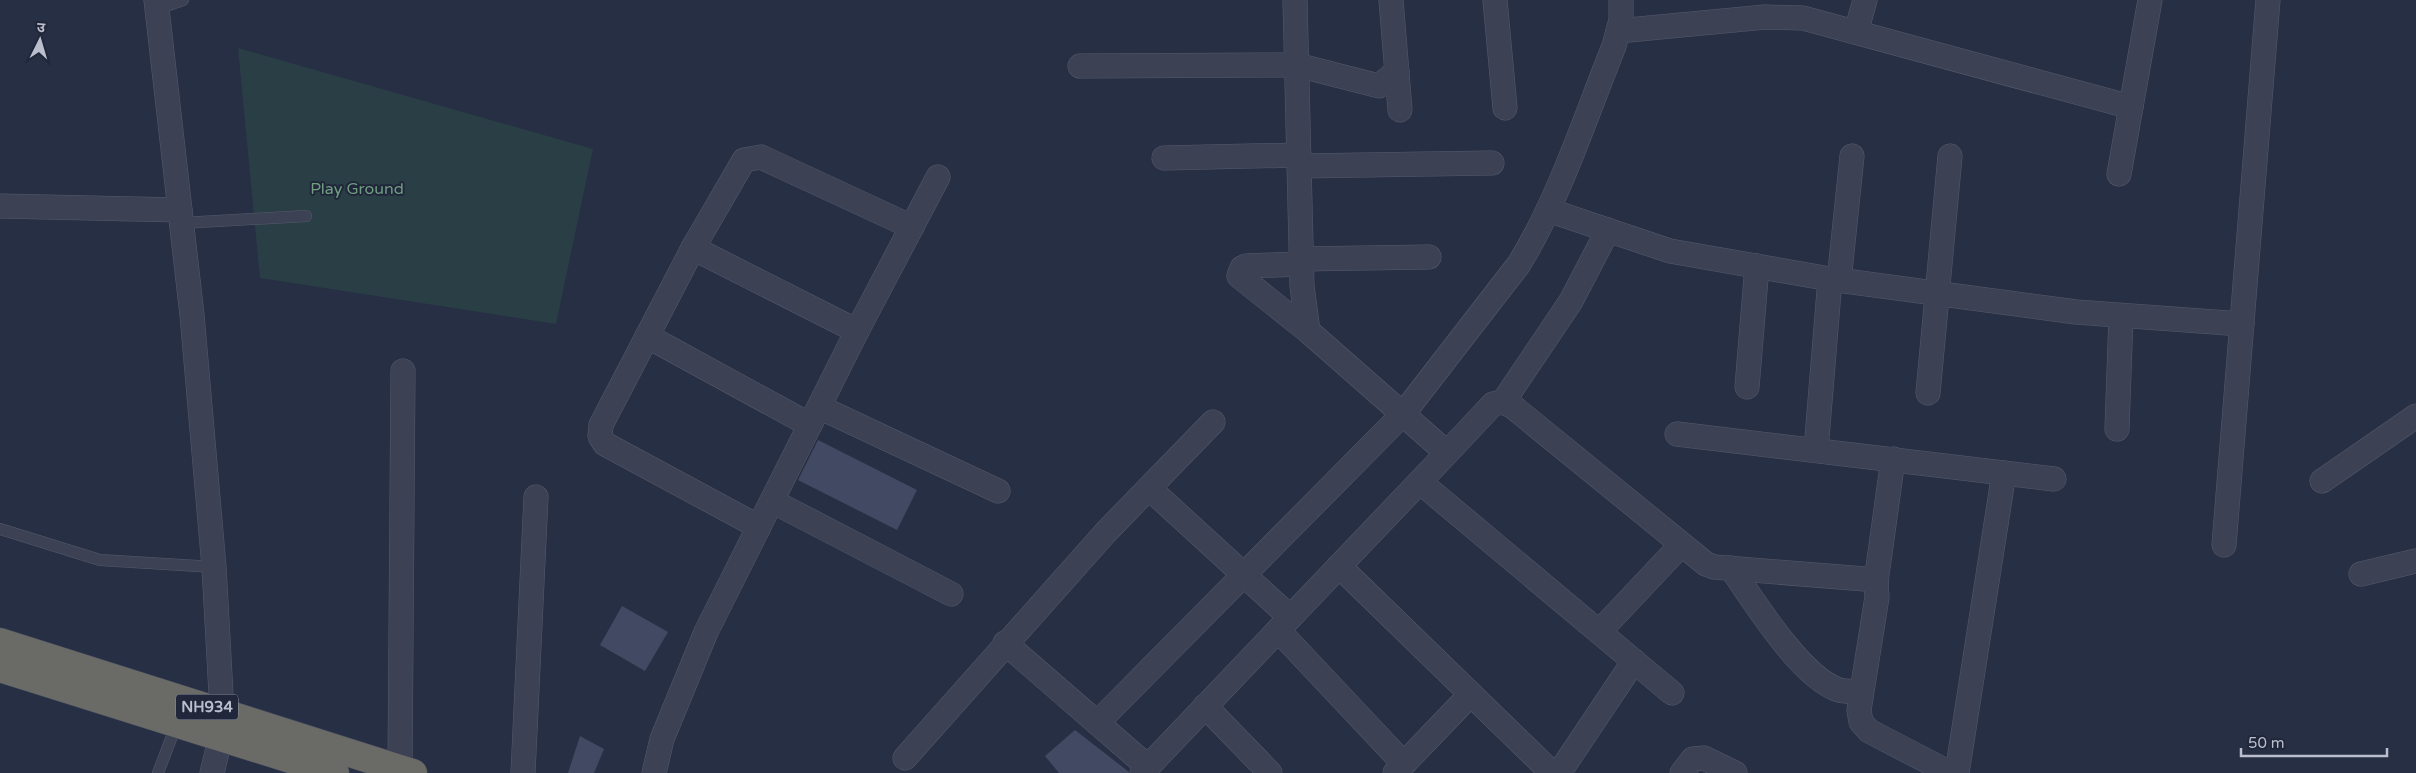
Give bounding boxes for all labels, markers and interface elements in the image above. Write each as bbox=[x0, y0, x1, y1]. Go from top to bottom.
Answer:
north arrow bbox=[15, 15, 65, 65]
text: उ bbox=[36, 19, 47, 36]
park label: Play Ground bbox=[310, 179, 404, 199]
road number: NH934 bbox=[176, 694, 238, 720]
scale bar bbox=[2241, 726, 2387, 758]
text: 50 m bbox=[2248, 734, 2285, 752]

